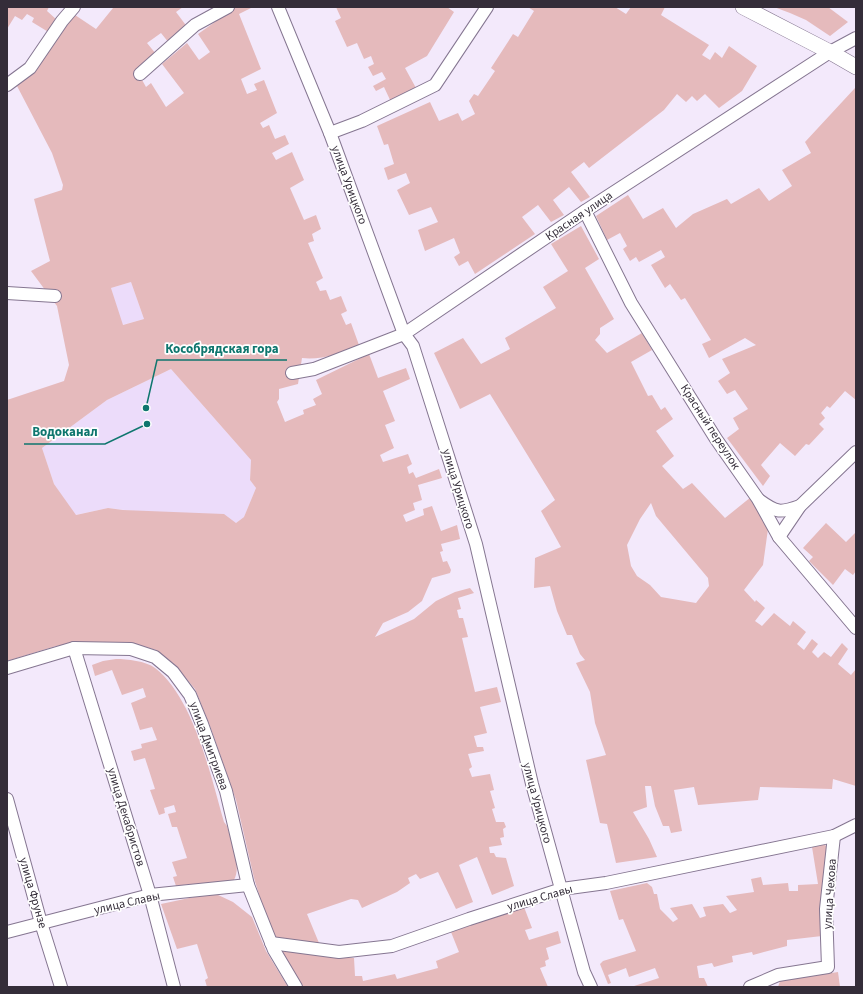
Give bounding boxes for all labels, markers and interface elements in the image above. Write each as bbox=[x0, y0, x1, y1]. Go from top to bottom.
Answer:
street label: улица Урицкого bbox=[327, 143, 371, 227]
street label: Красная улица bbox=[542, 187, 616, 245]
callout: Кособрядская гора bbox=[157, 335, 287, 360]
text: Кособрядская гора bbox=[165, 340, 279, 358]
street label: Красный переулок bbox=[676, 381, 744, 473]
callout: Водоканал bbox=[24, 419, 105, 444]
text: Водоканал bbox=[32, 423, 98, 441]
street label: улица Урицкого bbox=[438, 447, 478, 531]
street label: улица Дмитриева bbox=[185, 699, 233, 793]
street label: улица Урицкого bbox=[518, 761, 556, 845]
street label: улица Декабристов bbox=[103, 765, 149, 869]
street label: улица Фрунзе bbox=[15, 856, 51, 930]
street label: улица Чехова bbox=[819, 858, 841, 930]
street label: улица Славы bbox=[505, 881, 575, 915]
street label: улица Славы bbox=[92, 887, 162, 919]

